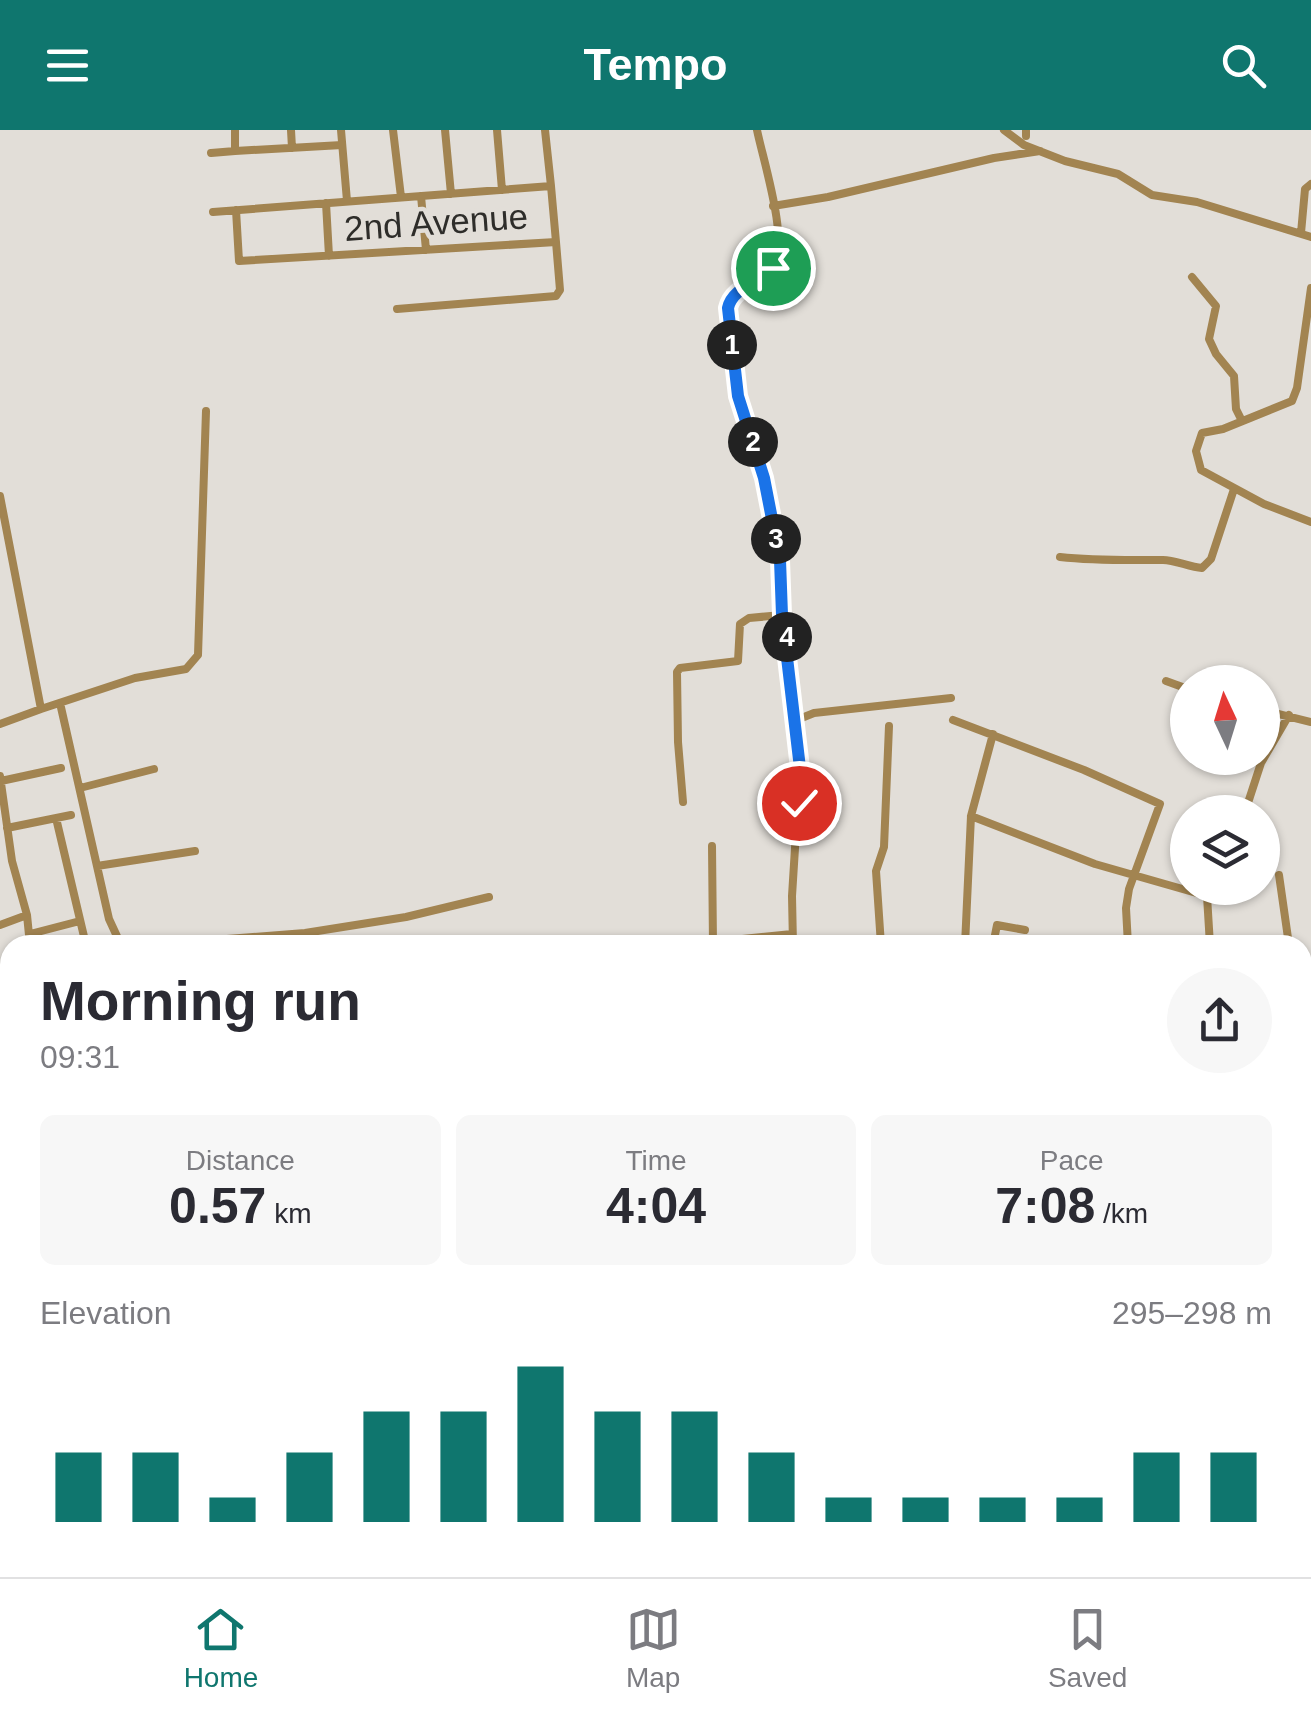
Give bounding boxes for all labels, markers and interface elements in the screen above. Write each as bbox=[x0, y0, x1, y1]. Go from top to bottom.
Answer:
icon: menu bbox=[40, 38, 95, 93]
icon: search bbox=[1216, 38, 1271, 93]
text: Tempo bbox=[583, 39, 728, 90]
street label: 2nd Avenue bbox=[343, 196, 529, 248]
pin bbox=[731, 226, 816, 311]
icon: arrive bbox=[746, 241, 801, 296]
pin: 1 bbox=[707, 320, 757, 370]
text: 1 bbox=[724, 329, 740, 360]
pin: 2 bbox=[728, 417, 778, 467]
text: 2 bbox=[745, 426, 761, 457]
pin: 3 bbox=[751, 514, 801, 564]
text: 3 bbox=[768, 523, 784, 554]
pin: 4 bbox=[762, 612, 812, 662]
text: 4 bbox=[779, 621, 795, 652]
north arrow bbox=[1170, 665, 1280, 775]
map controls bbox=[1170, 665, 1280, 905]
pin bbox=[757, 761, 842, 846]
icon: check bbox=[772, 776, 827, 831]
button: layers bbox=[1170, 795, 1280, 905]
button: share bbox=[1167, 968, 1272, 1073]
text: Morning run bbox=[40, 970, 361, 1032]
text: 09:31 bbox=[40, 1039, 120, 1075]
text: Distance bbox=[186, 1145, 295, 1176]
text: Time bbox=[625, 1145, 687, 1176]
text: Pace bbox=[1040, 1145, 1104, 1176]
text: 0.57 bbox=[169, 1178, 266, 1234]
text: 4:04 bbox=[606, 1178, 706, 1234]
text: 7:08 bbox=[995, 1178, 1095, 1234]
text: km bbox=[266, 1198, 312, 1229]
text: /km bbox=[1095, 1198, 1148, 1229]
text: Elevation bbox=[40, 1295, 172, 1331]
text: 295–298 m bbox=[1112, 1295, 1272, 1331]
tab: Home bbox=[184, 1602, 258, 1694]
tab: Map bbox=[626, 1602, 681, 1694]
tab: Saved bbox=[1048, 1602, 1127, 1694]

